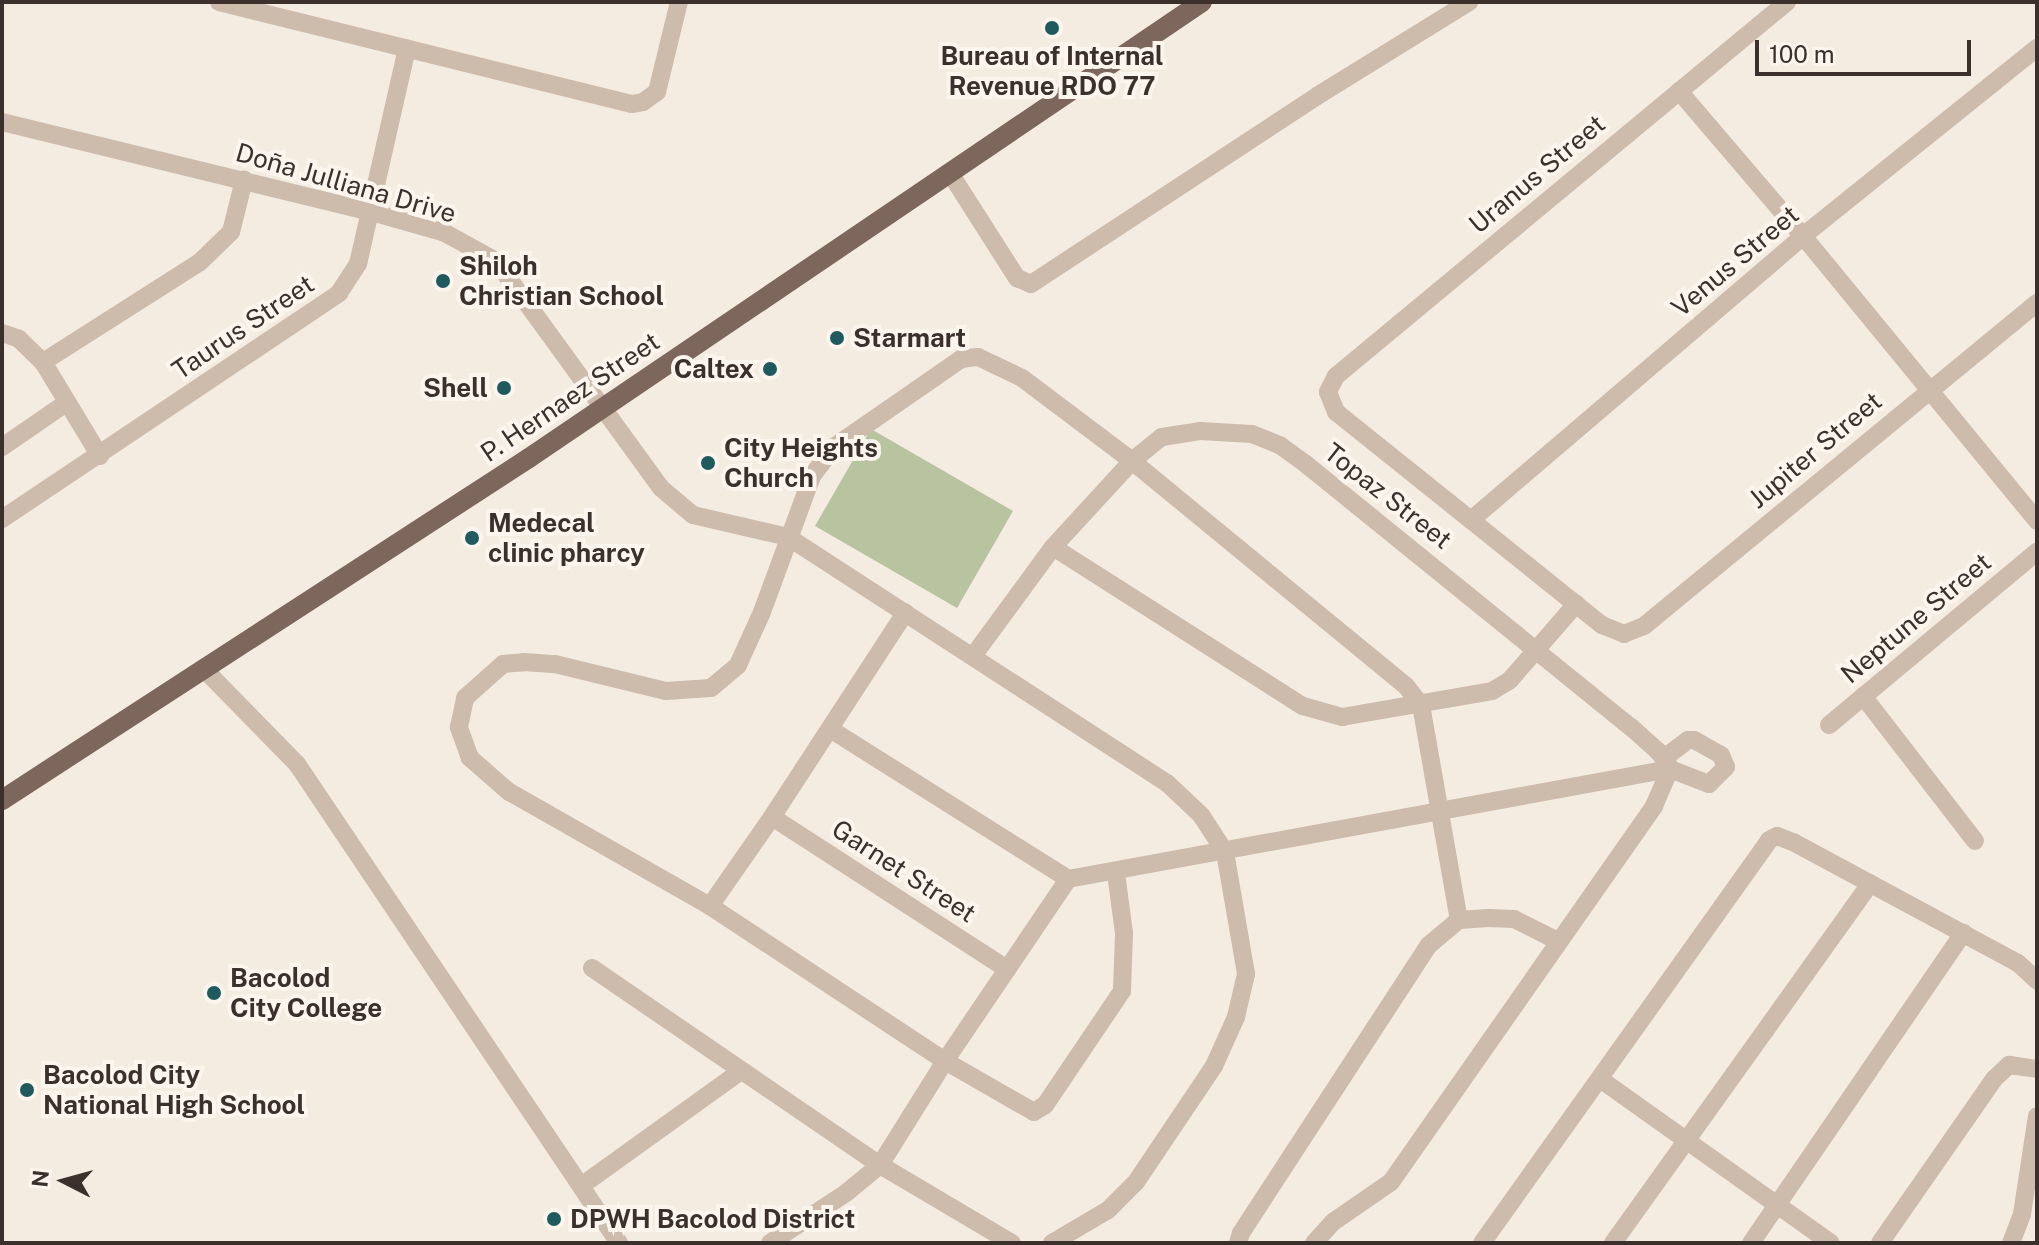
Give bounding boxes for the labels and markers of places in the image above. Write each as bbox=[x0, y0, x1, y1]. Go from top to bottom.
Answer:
marker: Bureau of Internal Revenue RDO 77 bbox=[1043, 19, 1061, 37]
place label: Bureau of Internal Revenue RDO 77 bbox=[940, 40, 1164, 102]
place label: Shiloh Christian School bbox=[459, 250, 664, 312]
marker: Shiloh Christian School bbox=[434, 272, 452, 290]
place label: Starmart bbox=[853, 322, 966, 354]
marker: Starmart bbox=[828, 329, 846, 347]
place label: Caltex bbox=[674, 353, 754, 385]
marker: Caltex bbox=[761, 360, 779, 378]
place label: Shell bbox=[423, 372, 488, 404]
marker: Shell bbox=[495, 379, 513, 397]
place label: City Heights Church bbox=[724, 432, 878, 494]
marker: City Heights Church bbox=[699, 454, 717, 472]
place label: Medecal clinic pharcy bbox=[488, 507, 645, 568]
marker: Medecal clinic pharcy bbox=[463, 529, 481, 547]
place label: Bacolod City College bbox=[230, 962, 382, 1024]
marker: Bacolod City College bbox=[205, 984, 223, 1002]
place label: Bacolod City National High School bbox=[43, 1059, 305, 1120]
marker: Bacolod City National High School bbox=[18, 1081, 36, 1099]
place label: DPWH Bacolod District bbox=[570, 1203, 855, 1235]
marker: DPWH Bacolod District bbox=[545, 1210, 563, 1228]

